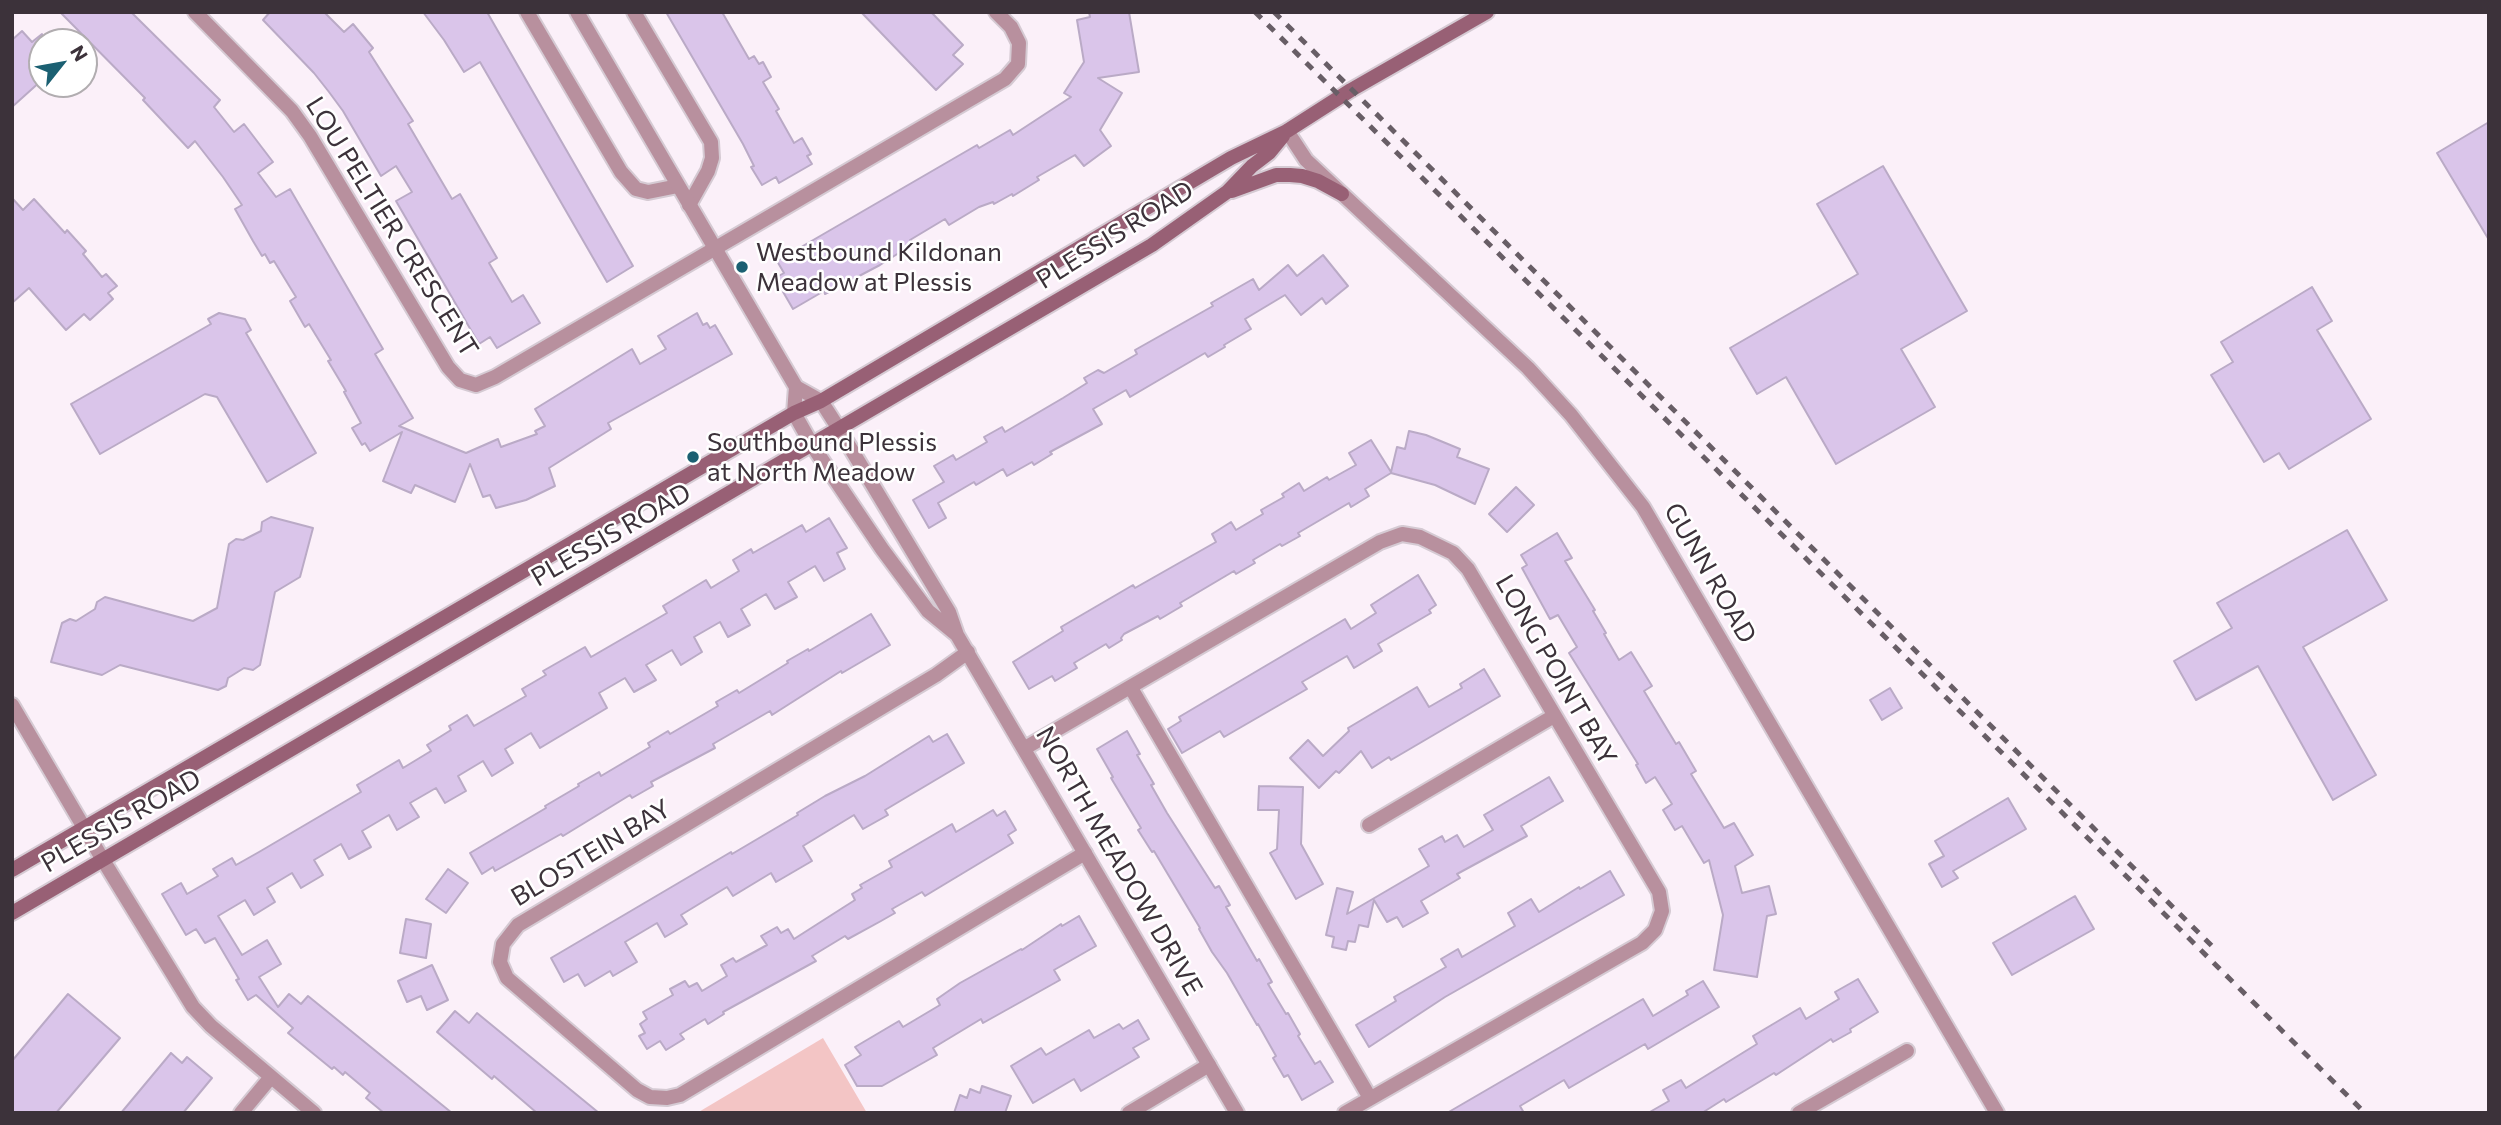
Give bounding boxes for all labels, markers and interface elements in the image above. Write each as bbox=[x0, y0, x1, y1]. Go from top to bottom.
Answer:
north arrow bbox=[28, 28, 98, 98]
text: N bbox=[66, 41, 93, 65]
street label: LOU PELTIER CRESCENT bbox=[299, 91, 485, 363]
street label: PLESSIS ROAD bbox=[1031, 174, 1199, 296]
place label: Westbound Kildonan Meadow at Plessis bbox=[756, 236, 1002, 298]
marker: Westbound Kildonan Meadow at Plessis bbox=[734, 259, 750, 275]
place label: Southbound Plessis at North Meadow bbox=[707, 426, 937, 488]
marker: Southbound Plessis at North Meadow bbox=[685, 449, 701, 465]
street label: PLESSIS ROAD bbox=[526, 477, 696, 593]
street label: GUNN ROAD bbox=[1657, 497, 1763, 649]
street label: LONG POINT BAY bbox=[1489, 569, 1623, 771]
street label: NORTH MEADOW DRIVE bbox=[1029, 721, 1209, 1001]
street label: PLESSIS ROAD bbox=[36, 763, 206, 879]
street label: BLOSTEIN BAY bbox=[506, 793, 676, 913]

